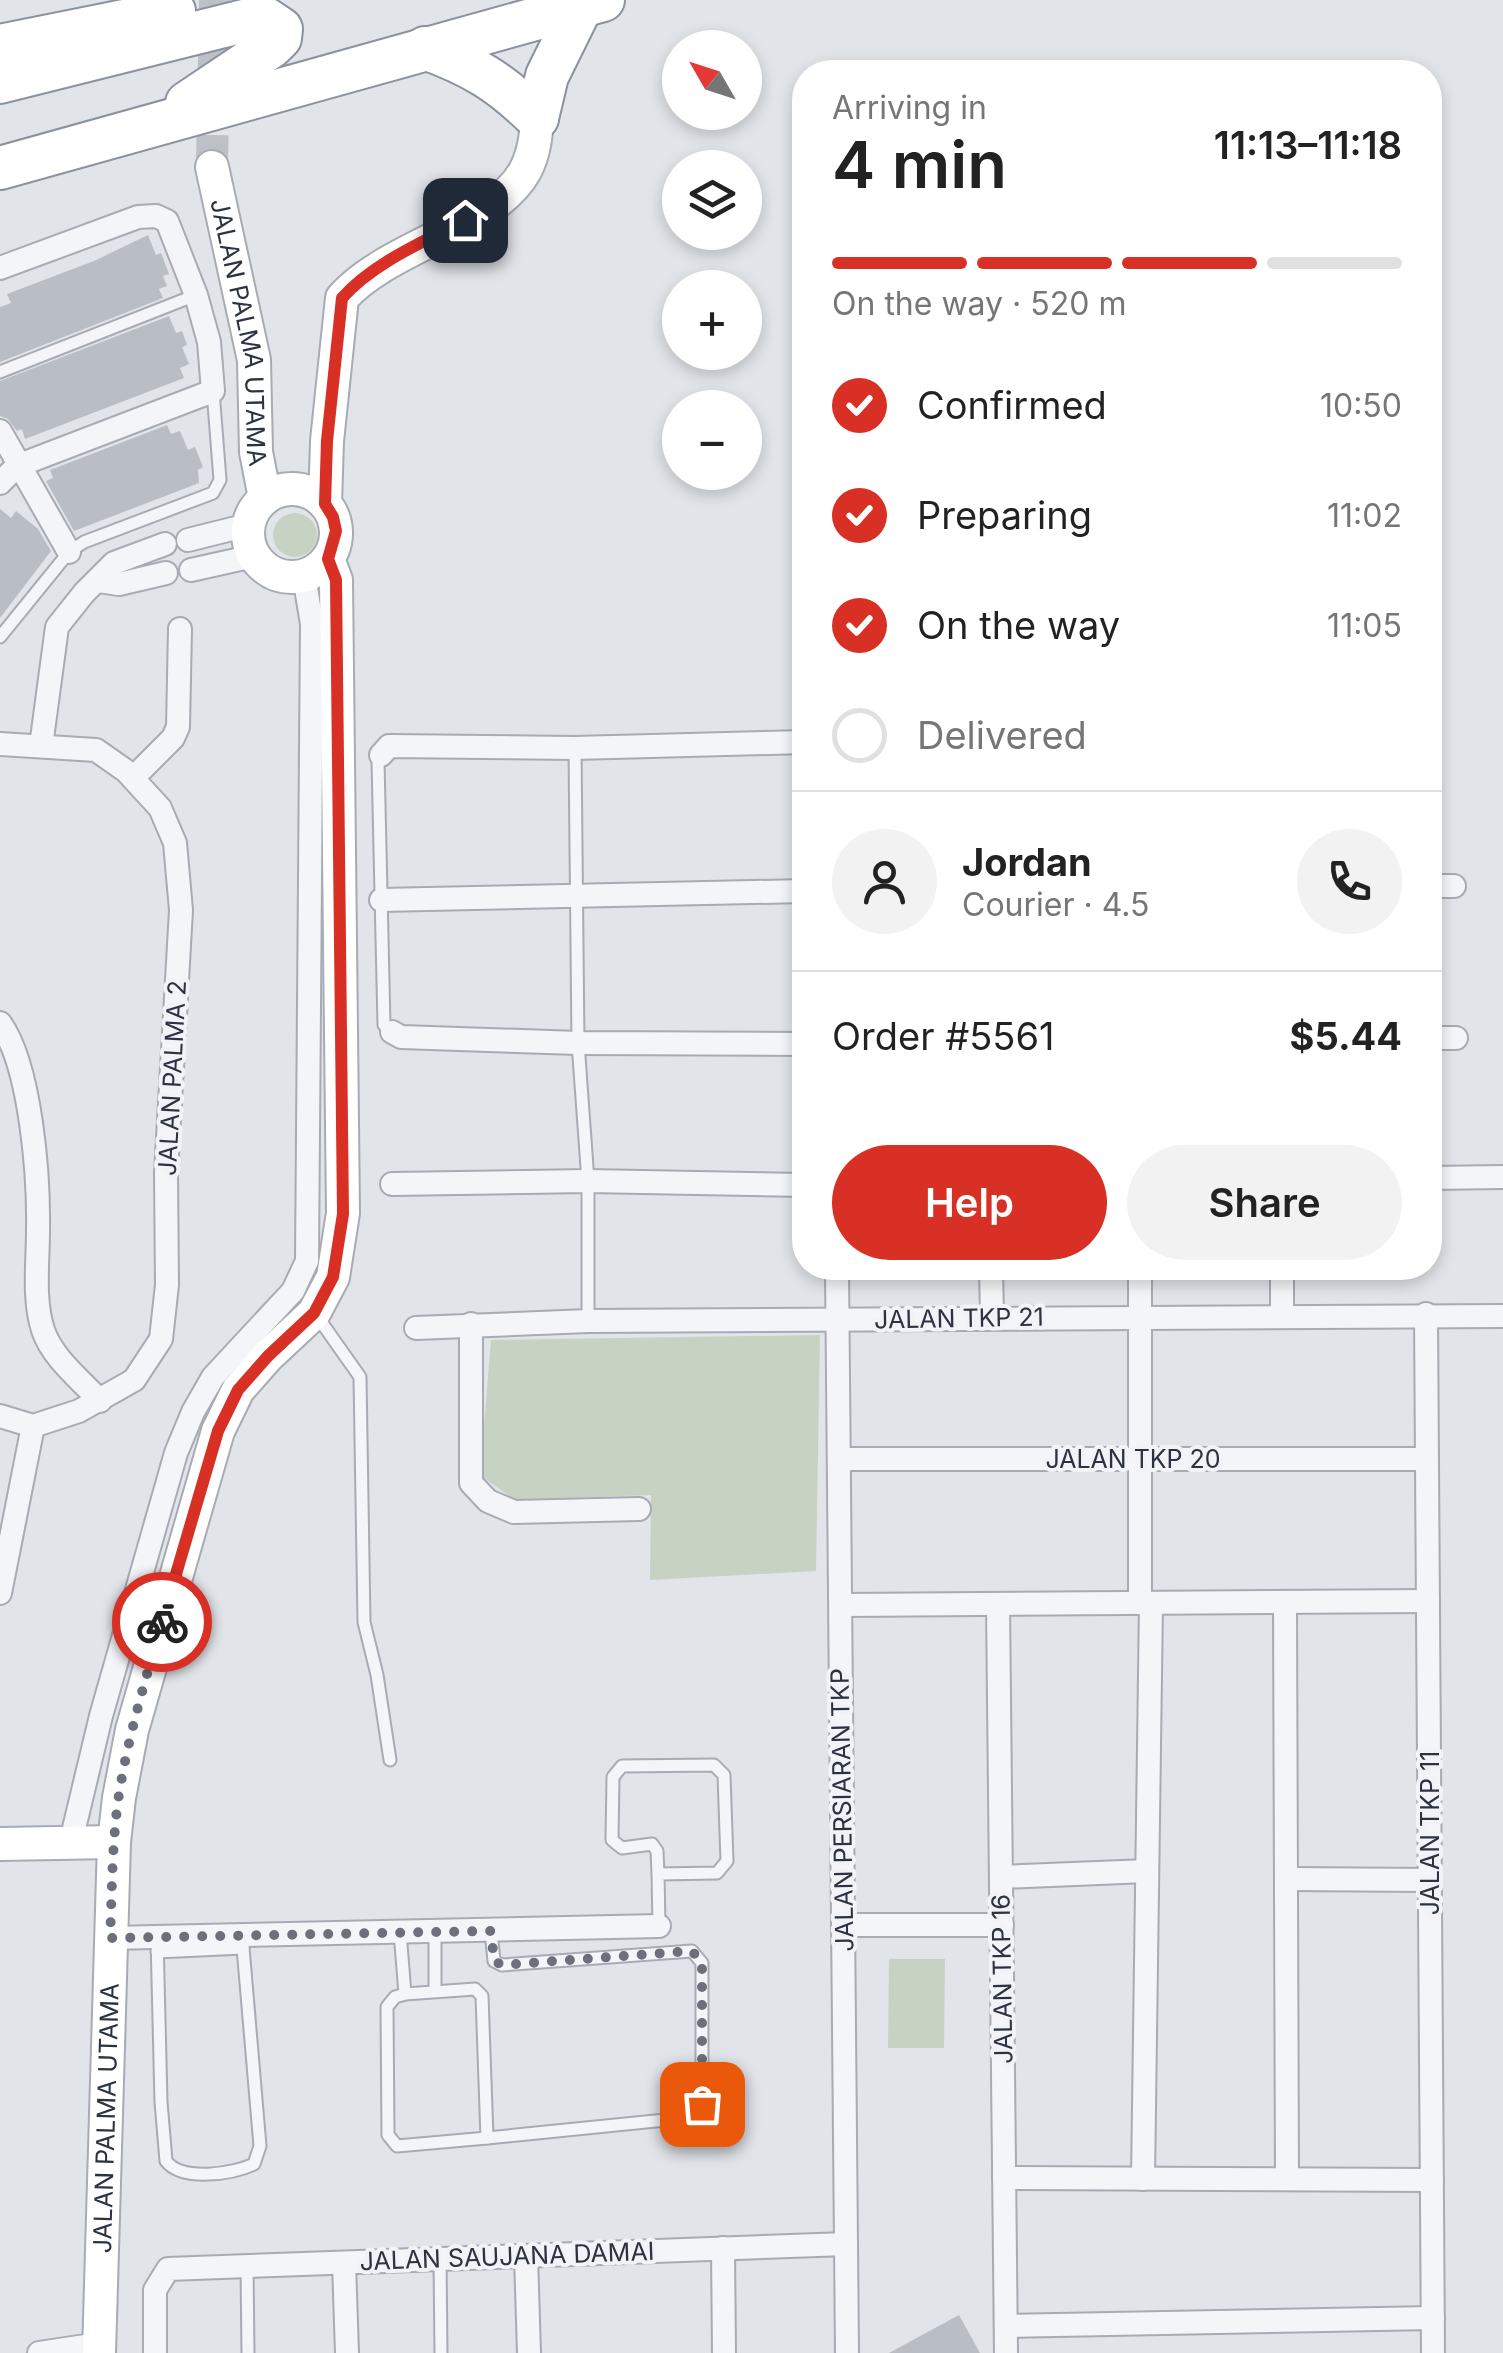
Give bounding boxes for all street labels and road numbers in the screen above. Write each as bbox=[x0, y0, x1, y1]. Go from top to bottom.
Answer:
street label: JALAN PALMA UTAMA bbox=[204, 196, 273, 468]
street label: JALAN PALMA 2 bbox=[152, 979, 192, 1177]
street label: JALAN TKP 21 bbox=[874, 1302, 1044, 1334]
street label: JALAN TKP 20 bbox=[1045, 1444, 1221, 1474]
street label: JALAN PERSIARAN TKP bbox=[825, 1668, 859, 1952]
street label: JALAN TKP 11 bbox=[1415, 1751, 1445, 1915]
street label: JALAN TKP 16 bbox=[986, 1894, 1018, 2064]
street label: JALAN PALMA UTAMA bbox=[87, 1983, 125, 2254]
street label: JALAN SAUJANA DAMAI bbox=[359, 2236, 655, 2276]

